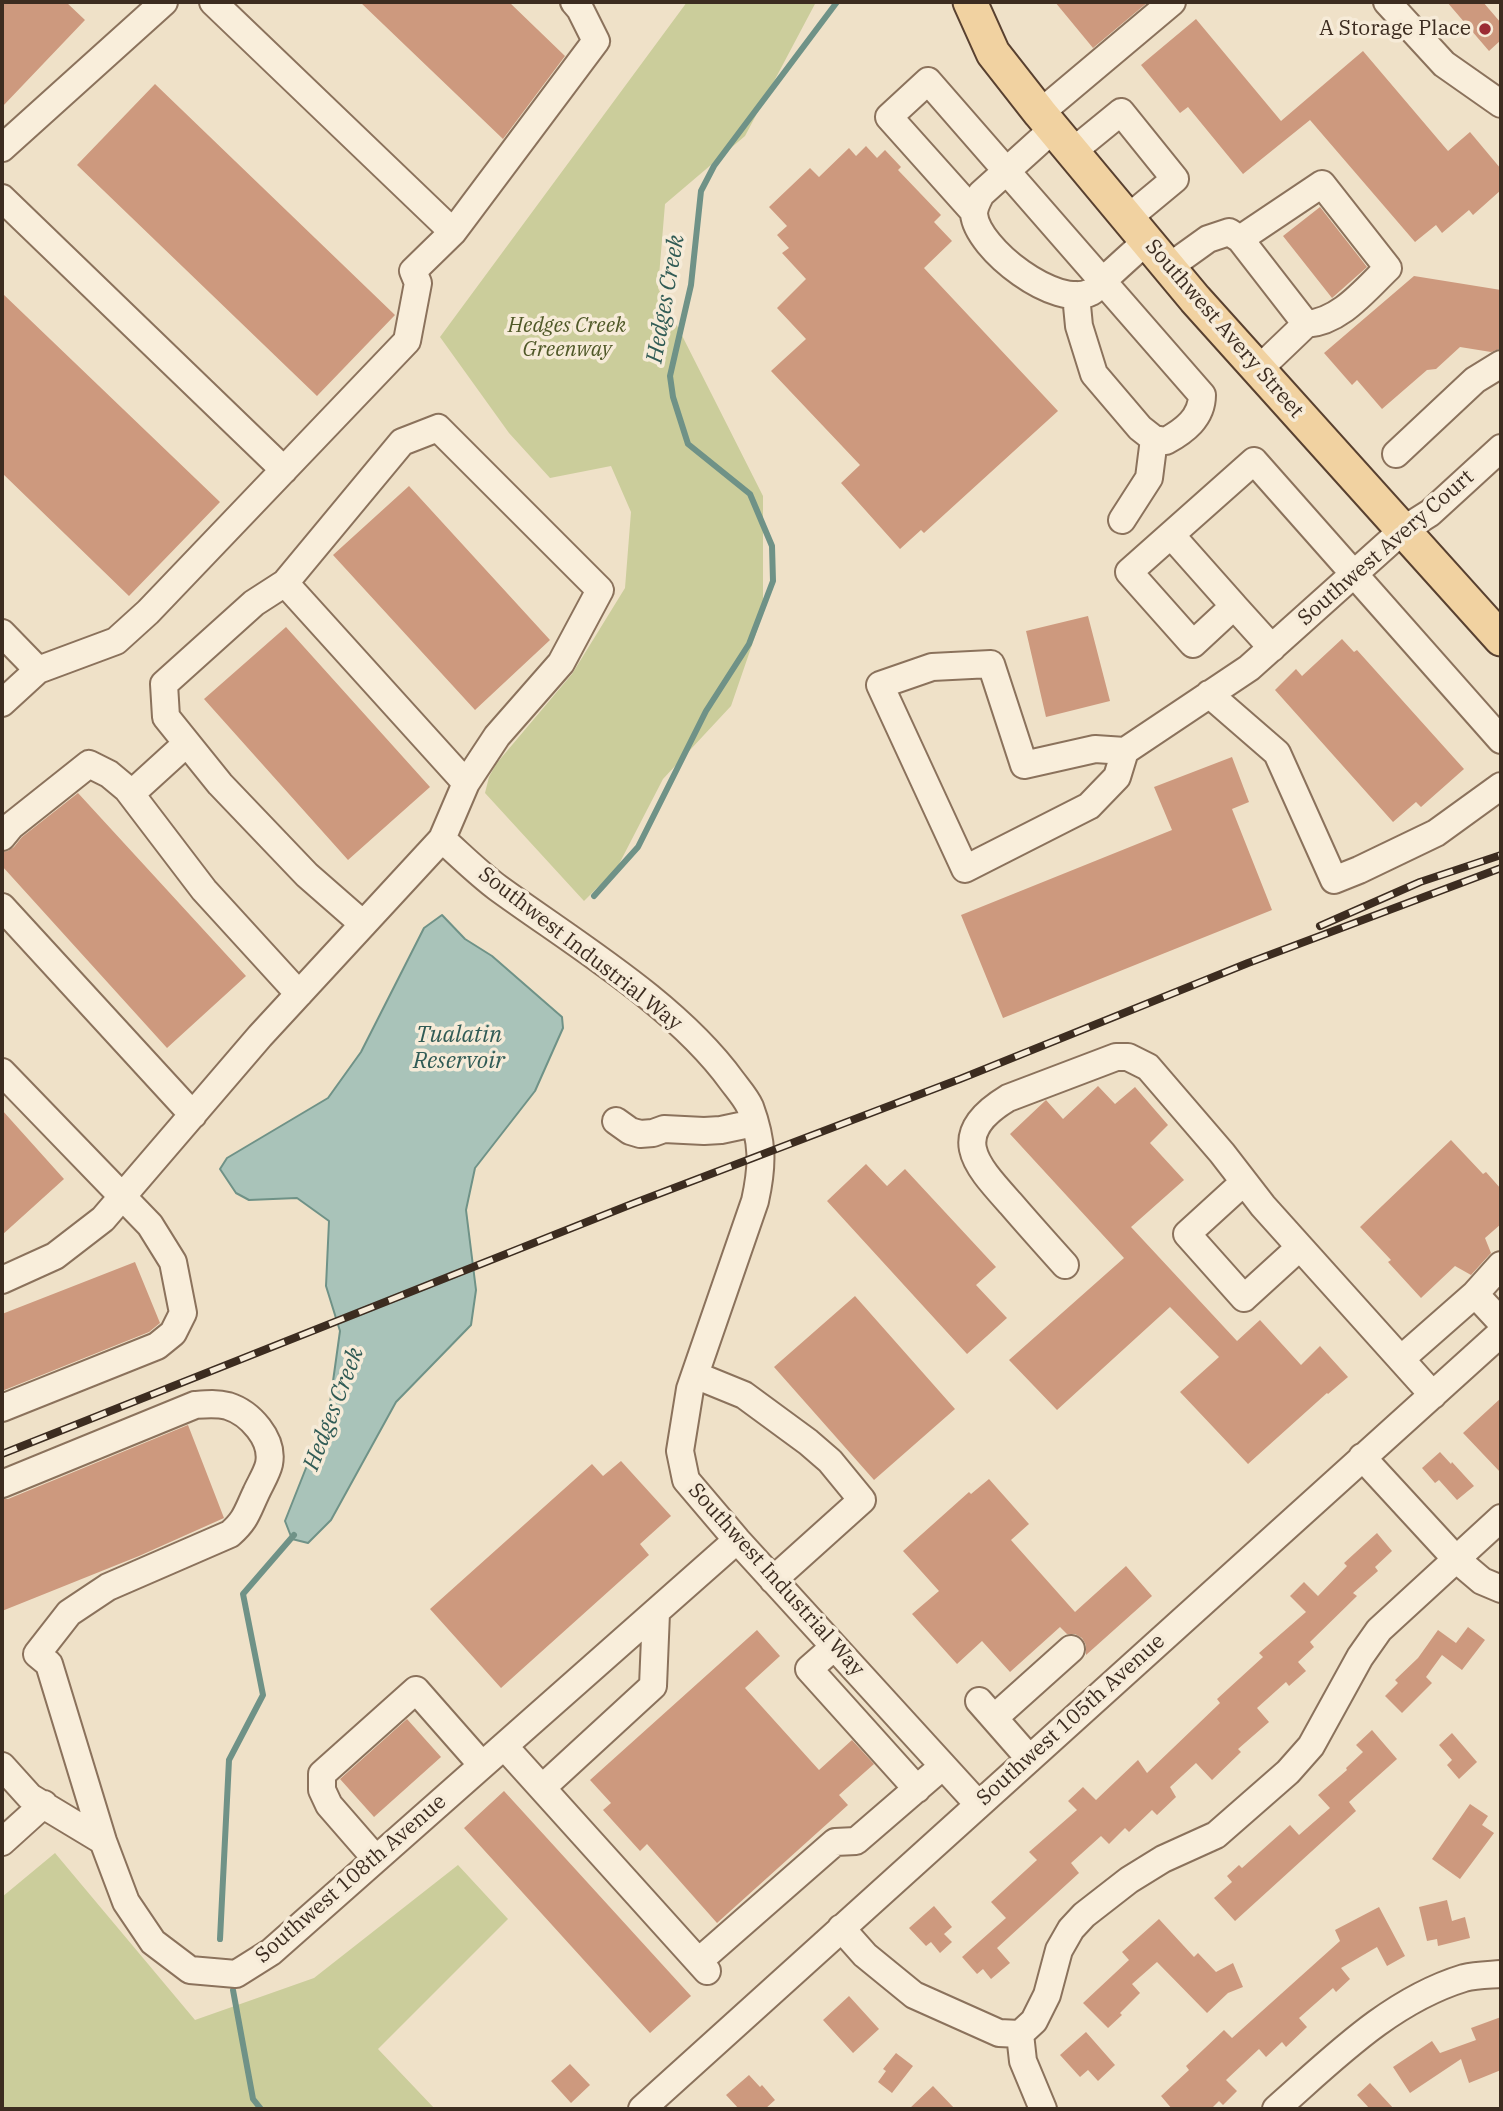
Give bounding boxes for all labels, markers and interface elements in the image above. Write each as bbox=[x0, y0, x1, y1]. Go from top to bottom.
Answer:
place label: A Storage Place bbox=[1319, 16, 1471, 42]
marker: A Storage Place bbox=[1477, 21, 1493, 37]
water label: Hedges Creek bbox=[641, 233, 691, 365]
street label: Southwest Avery Street bbox=[1140, 235, 1308, 423]
park label: Hedges Creek Greenway bbox=[508, 313, 626, 363]
street label: Southwest Avery Court bbox=[1293, 465, 1479, 631]
street label: Southwest Industrial Way bbox=[473, 862, 687, 1036]
water label: Tualatin Reservoir bbox=[413, 1021, 505, 1075]
water label: Hedges Creek bbox=[298, 1344, 370, 1474]
street label: Southwest Industrial Way bbox=[683, 1478, 869, 1682]
street label: Southwest 105th Avenue bbox=[972, 1629, 1170, 1811]
street label: Southwest 108th Avenue bbox=[251, 1789, 451, 1969]

